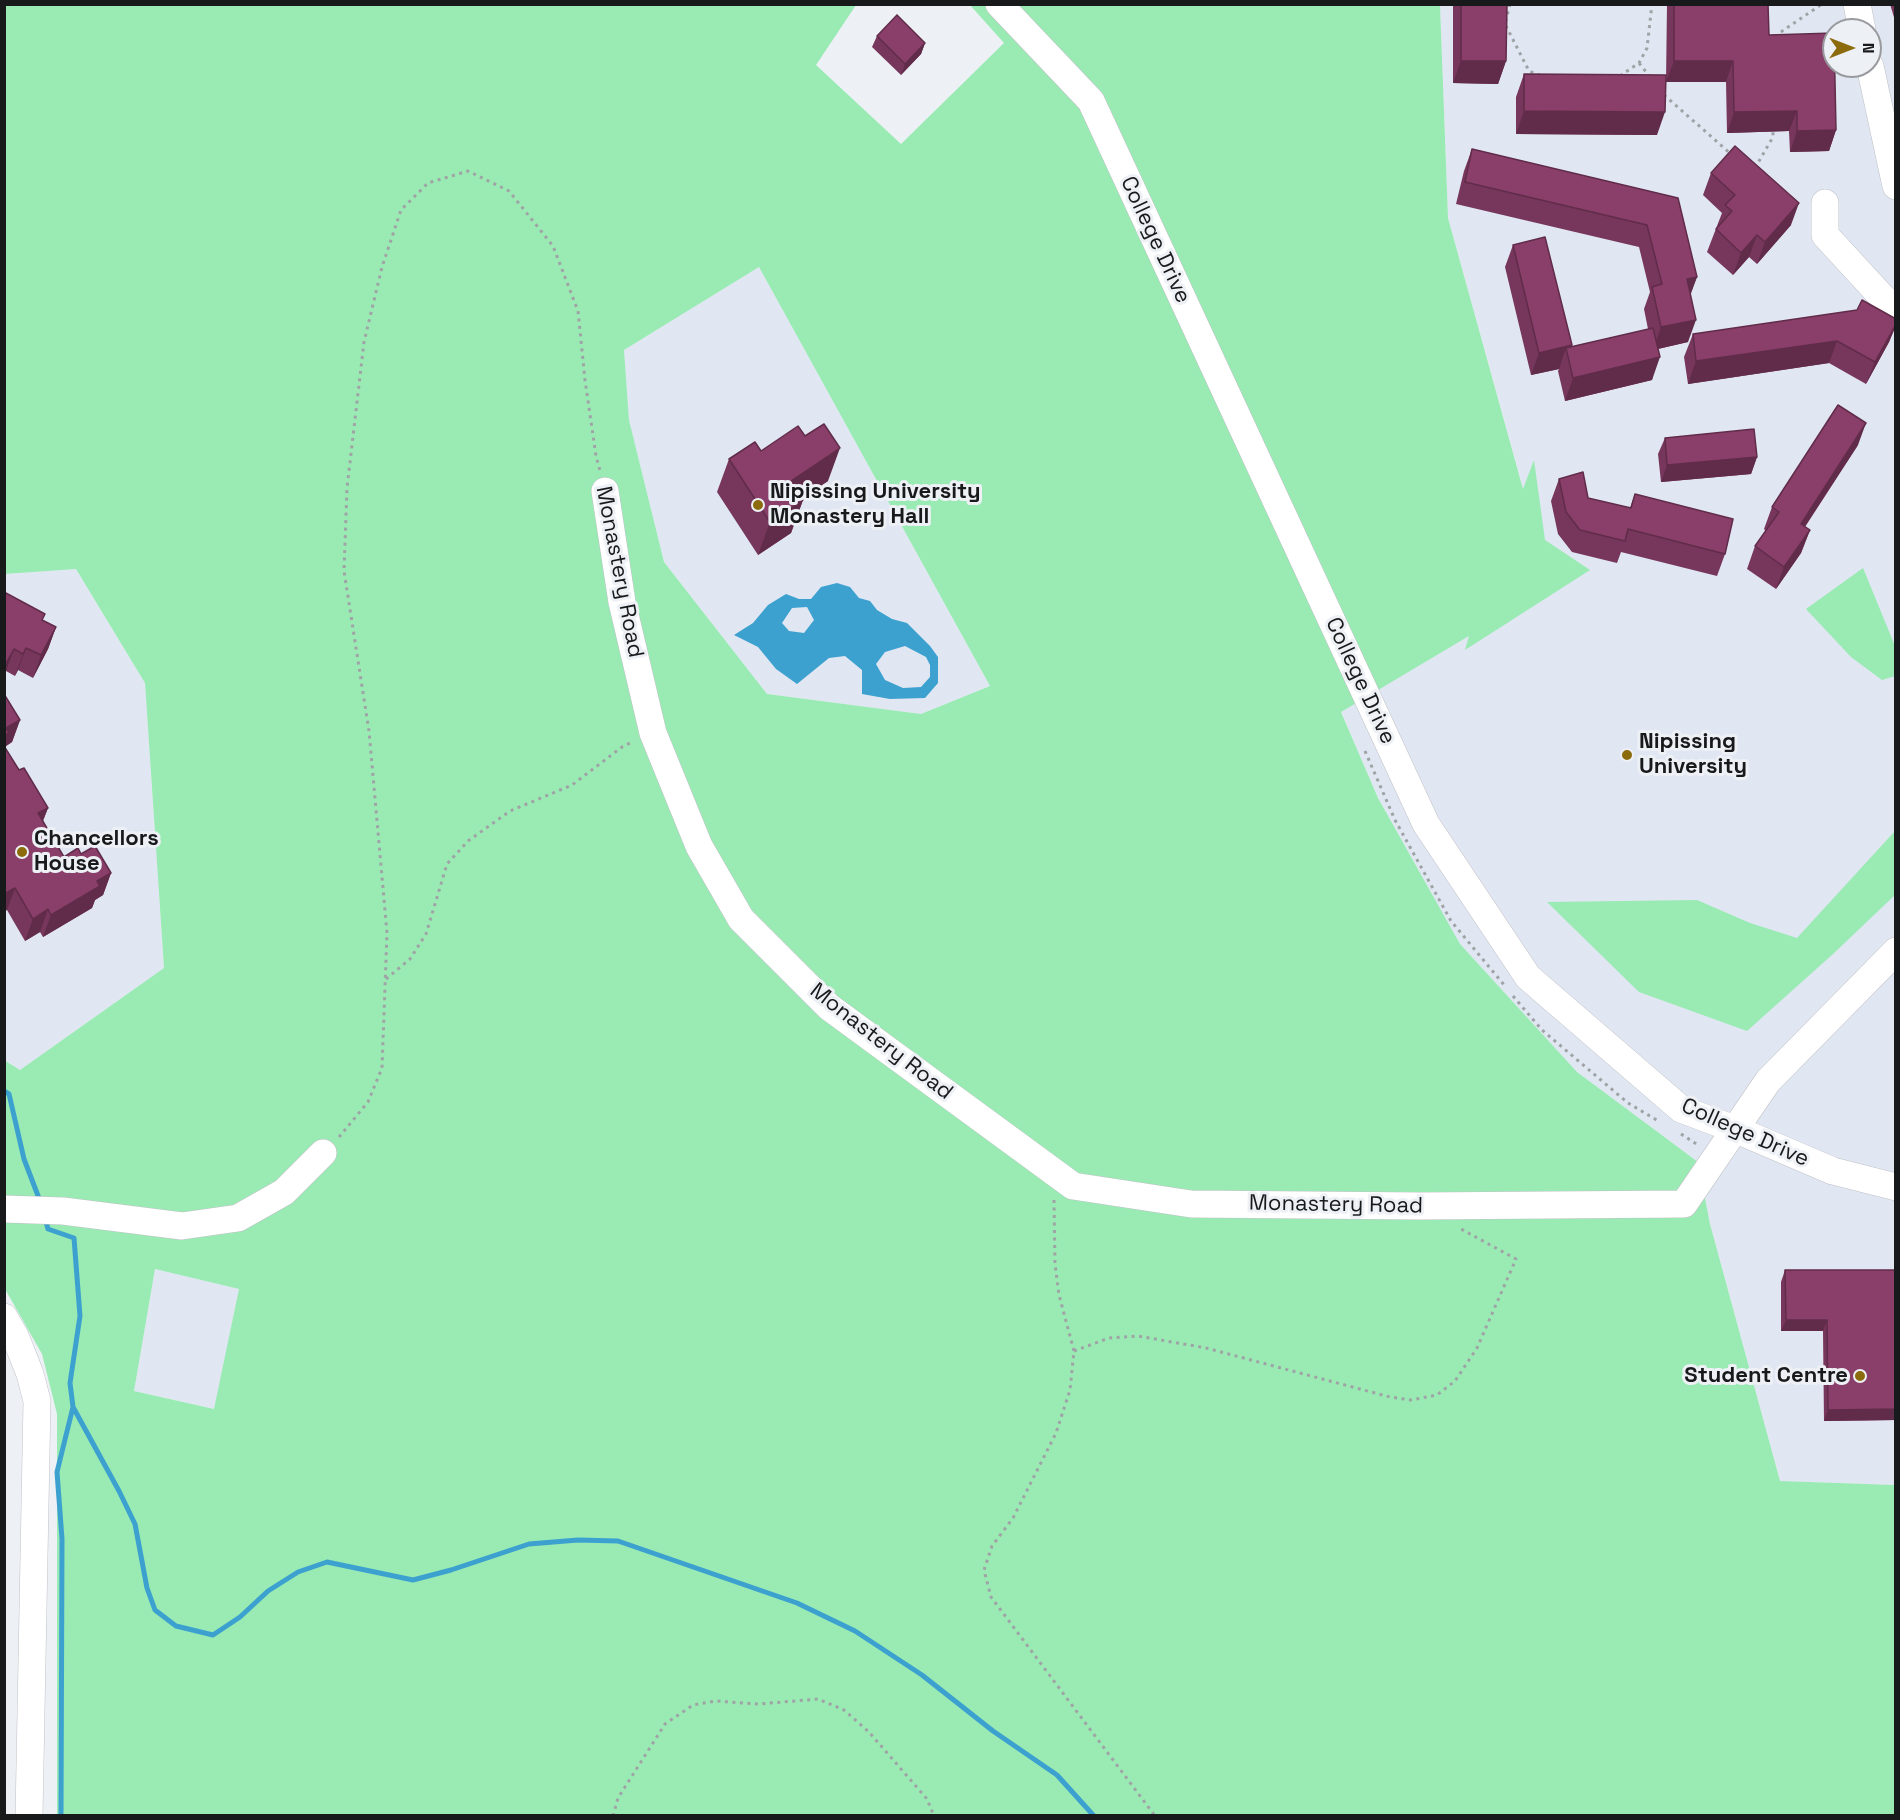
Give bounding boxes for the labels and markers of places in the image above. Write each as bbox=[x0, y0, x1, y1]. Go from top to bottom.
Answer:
place label: Nipissing University Monastery Hall bbox=[770, 479, 981, 530]
marker: Nipissing University Monastery Hall bbox=[751, 498, 765, 512]
place label: Nipissing University bbox=[1639, 729, 1747, 780]
marker: Nipissing University bbox=[1620, 748, 1634, 762]
place label: Chancellors House bbox=[34, 826, 159, 878]
marker: Chancellors House bbox=[15, 845, 29, 859]
place label: Student Centre bbox=[1684, 1363, 1848, 1389]
marker: Student Centre bbox=[1853, 1369, 1867, 1383]

